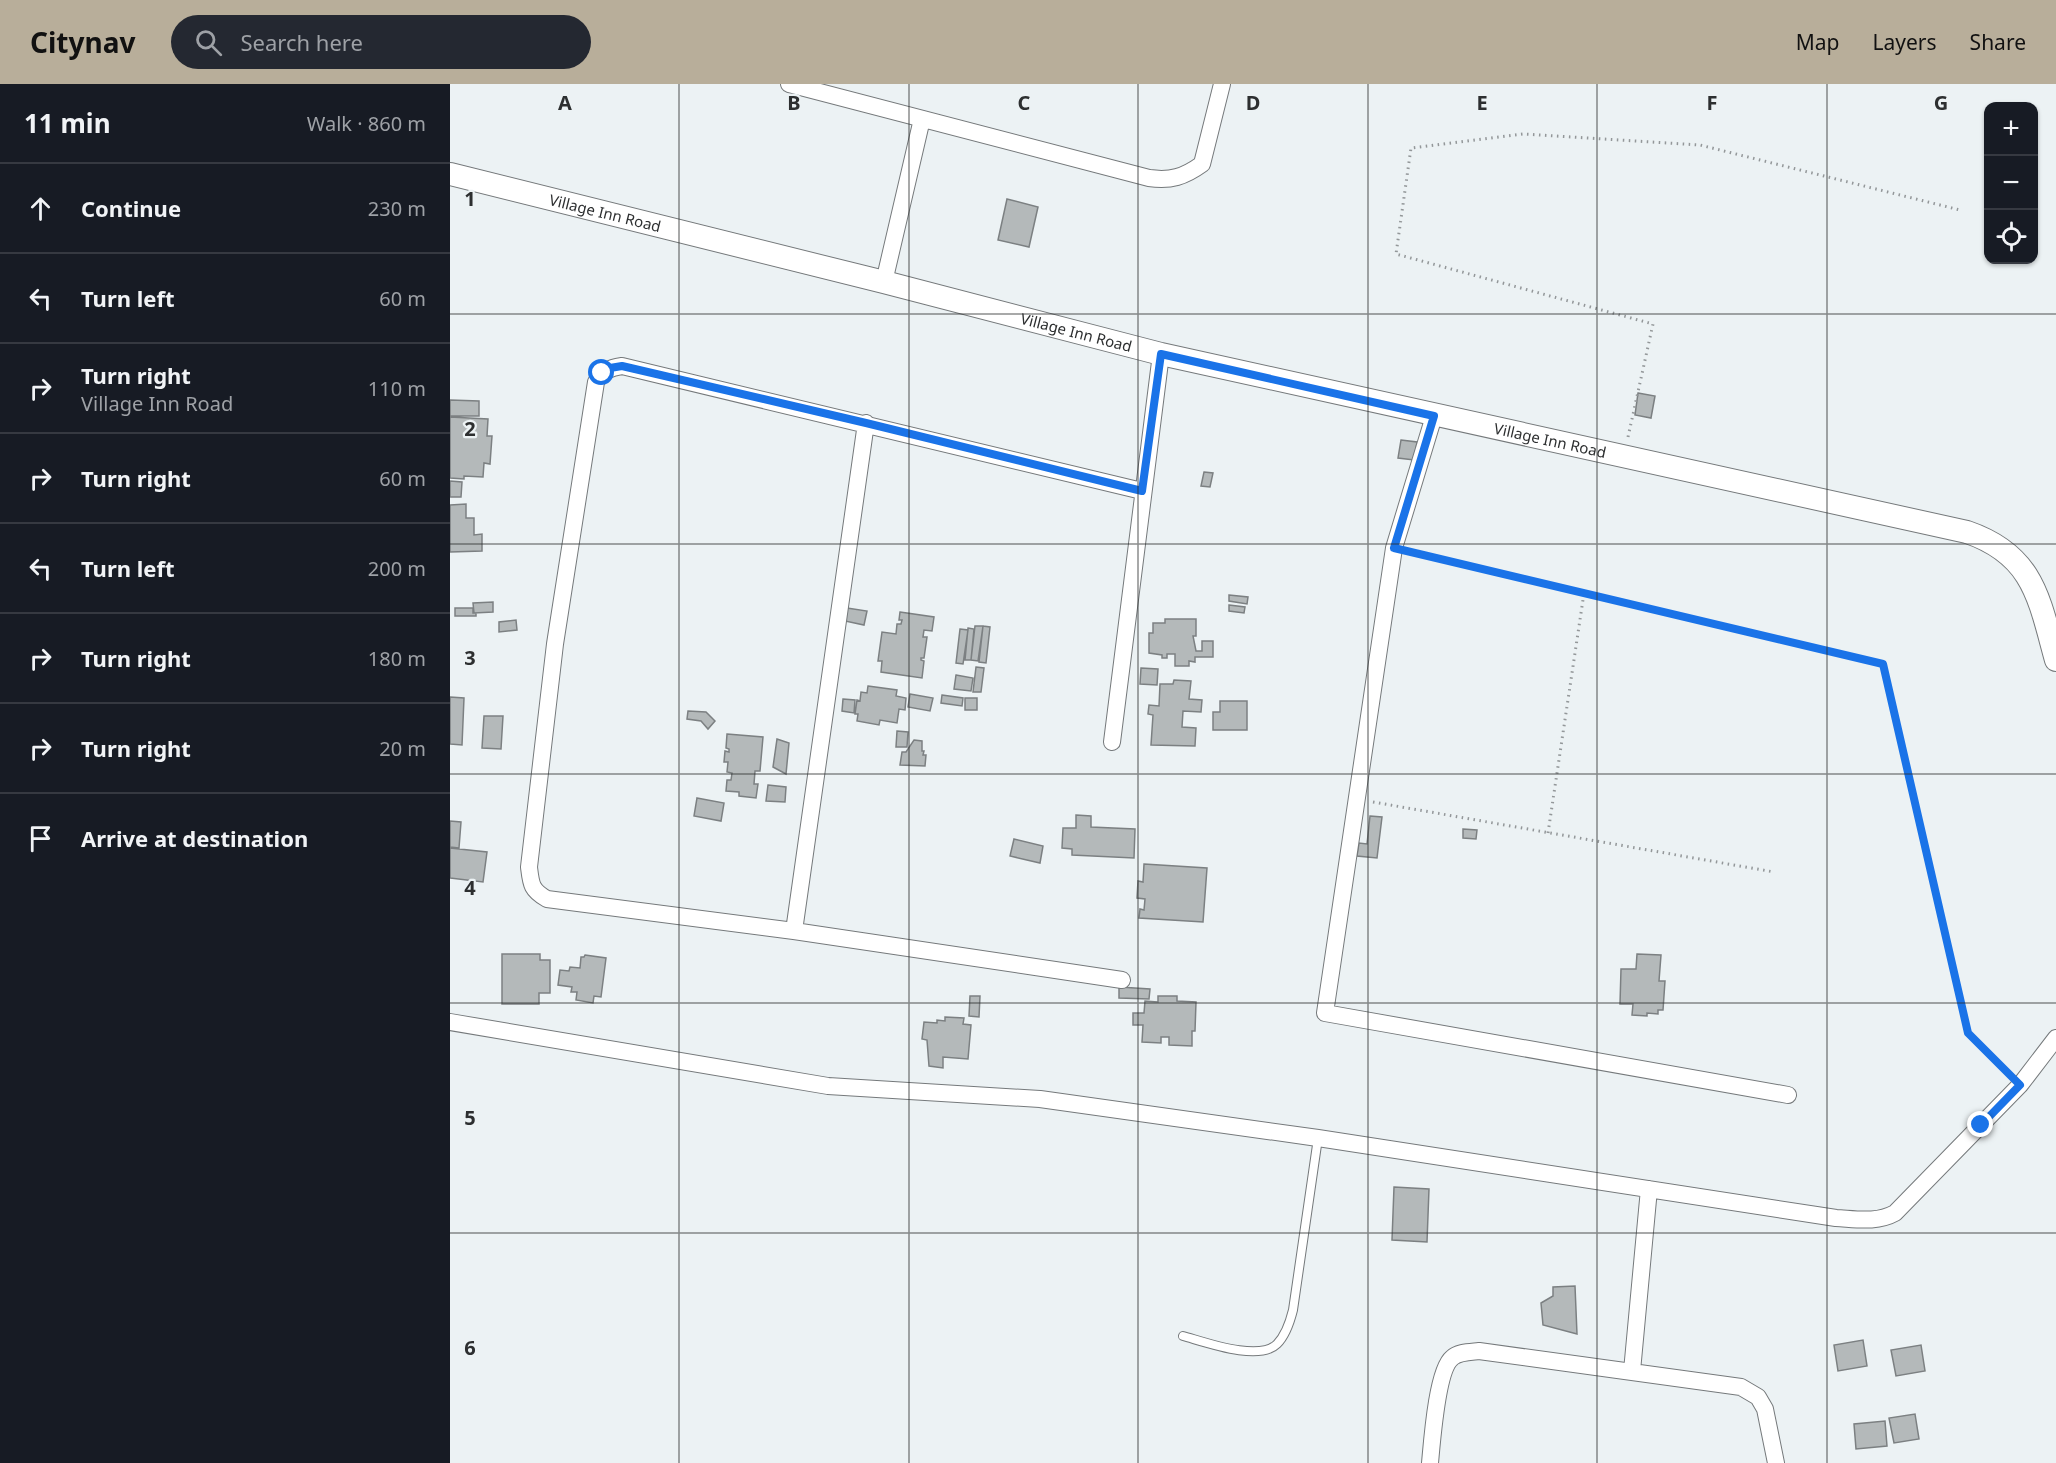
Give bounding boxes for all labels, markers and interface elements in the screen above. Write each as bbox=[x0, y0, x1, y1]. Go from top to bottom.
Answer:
search box bbox=[171, 15, 591, 69]
text: Citynav bbox=[30, 23, 135, 61]
icon: search bbox=[192, 26, 225, 59]
text: Search here bbox=[240, 27, 363, 57]
text: Map bbox=[1796, 28, 1840, 56]
text: Layers bbox=[1873, 28, 1937, 56]
text: Share bbox=[1970, 28, 2026, 56]
text: A bbox=[558, 89, 572, 116]
text: B bbox=[787, 89, 801, 116]
text: C bbox=[1018, 89, 1031, 116]
text: D bbox=[1246, 89, 1260, 116]
text: E bbox=[1476, 89, 1488, 116]
text: F bbox=[1707, 89, 1717, 116]
text: G bbox=[1934, 89, 1948, 116]
map controls bbox=[1984, 102, 2038, 264]
button: + bbox=[1984, 102, 2038, 156]
text: 11 min bbox=[24, 105, 111, 141]
text: Walk · 860 m bbox=[307, 110, 426, 137]
button: − bbox=[1984, 156, 2038, 210]
text: 1 bbox=[464, 185, 476, 212]
street label: Village Inn Road bbox=[547, 189, 663, 236]
icon: ahead bbox=[24, 192, 57, 225]
text: Continue bbox=[81, 193, 181, 223]
text: 230 m bbox=[368, 195, 426, 222]
button: locate bbox=[1984, 210, 2038, 264]
icon: left bbox=[24, 282, 57, 315]
text: Turn left bbox=[81, 283, 175, 313]
text: 60 m bbox=[379, 285, 426, 312]
street label: Village Inn Road bbox=[1019, 308, 1134, 356]
route start bbox=[588, 359, 614, 385]
text: Turn right bbox=[81, 360, 191, 390]
icon: right bbox=[24, 372, 57, 405]
text: 110 m bbox=[368, 375, 426, 402]
text: Village Inn Road bbox=[81, 390, 233, 417]
text: 2 bbox=[464, 415, 476, 442]
street label: Village Inn Road bbox=[1492, 418, 1608, 462]
icon: right bbox=[24, 462, 57, 495]
text: Turn right bbox=[81, 463, 191, 493]
text: 60 m bbox=[379, 465, 426, 492]
icon: left bbox=[24, 552, 57, 585]
text: Turn left bbox=[81, 553, 175, 583]
text: 200 m bbox=[368, 555, 426, 582]
icon: right bbox=[24, 642, 57, 675]
text: Turn right bbox=[81, 643, 191, 673]
text: 3 bbox=[464, 644, 476, 671]
text: 180 m bbox=[368, 645, 426, 672]
icon: right bbox=[24, 732, 57, 765]
text: Turn right bbox=[81, 733, 191, 763]
text: 20 m bbox=[379, 735, 426, 762]
icon: arrive bbox=[24, 822, 57, 855]
text: Arrive at destination bbox=[81, 823, 308, 853]
text: 4 bbox=[464, 874, 476, 901]
text: 5 bbox=[464, 1104, 476, 1131]
route end bbox=[1967, 1111, 1993, 1137]
text: 6 bbox=[464, 1334, 476, 1361]

